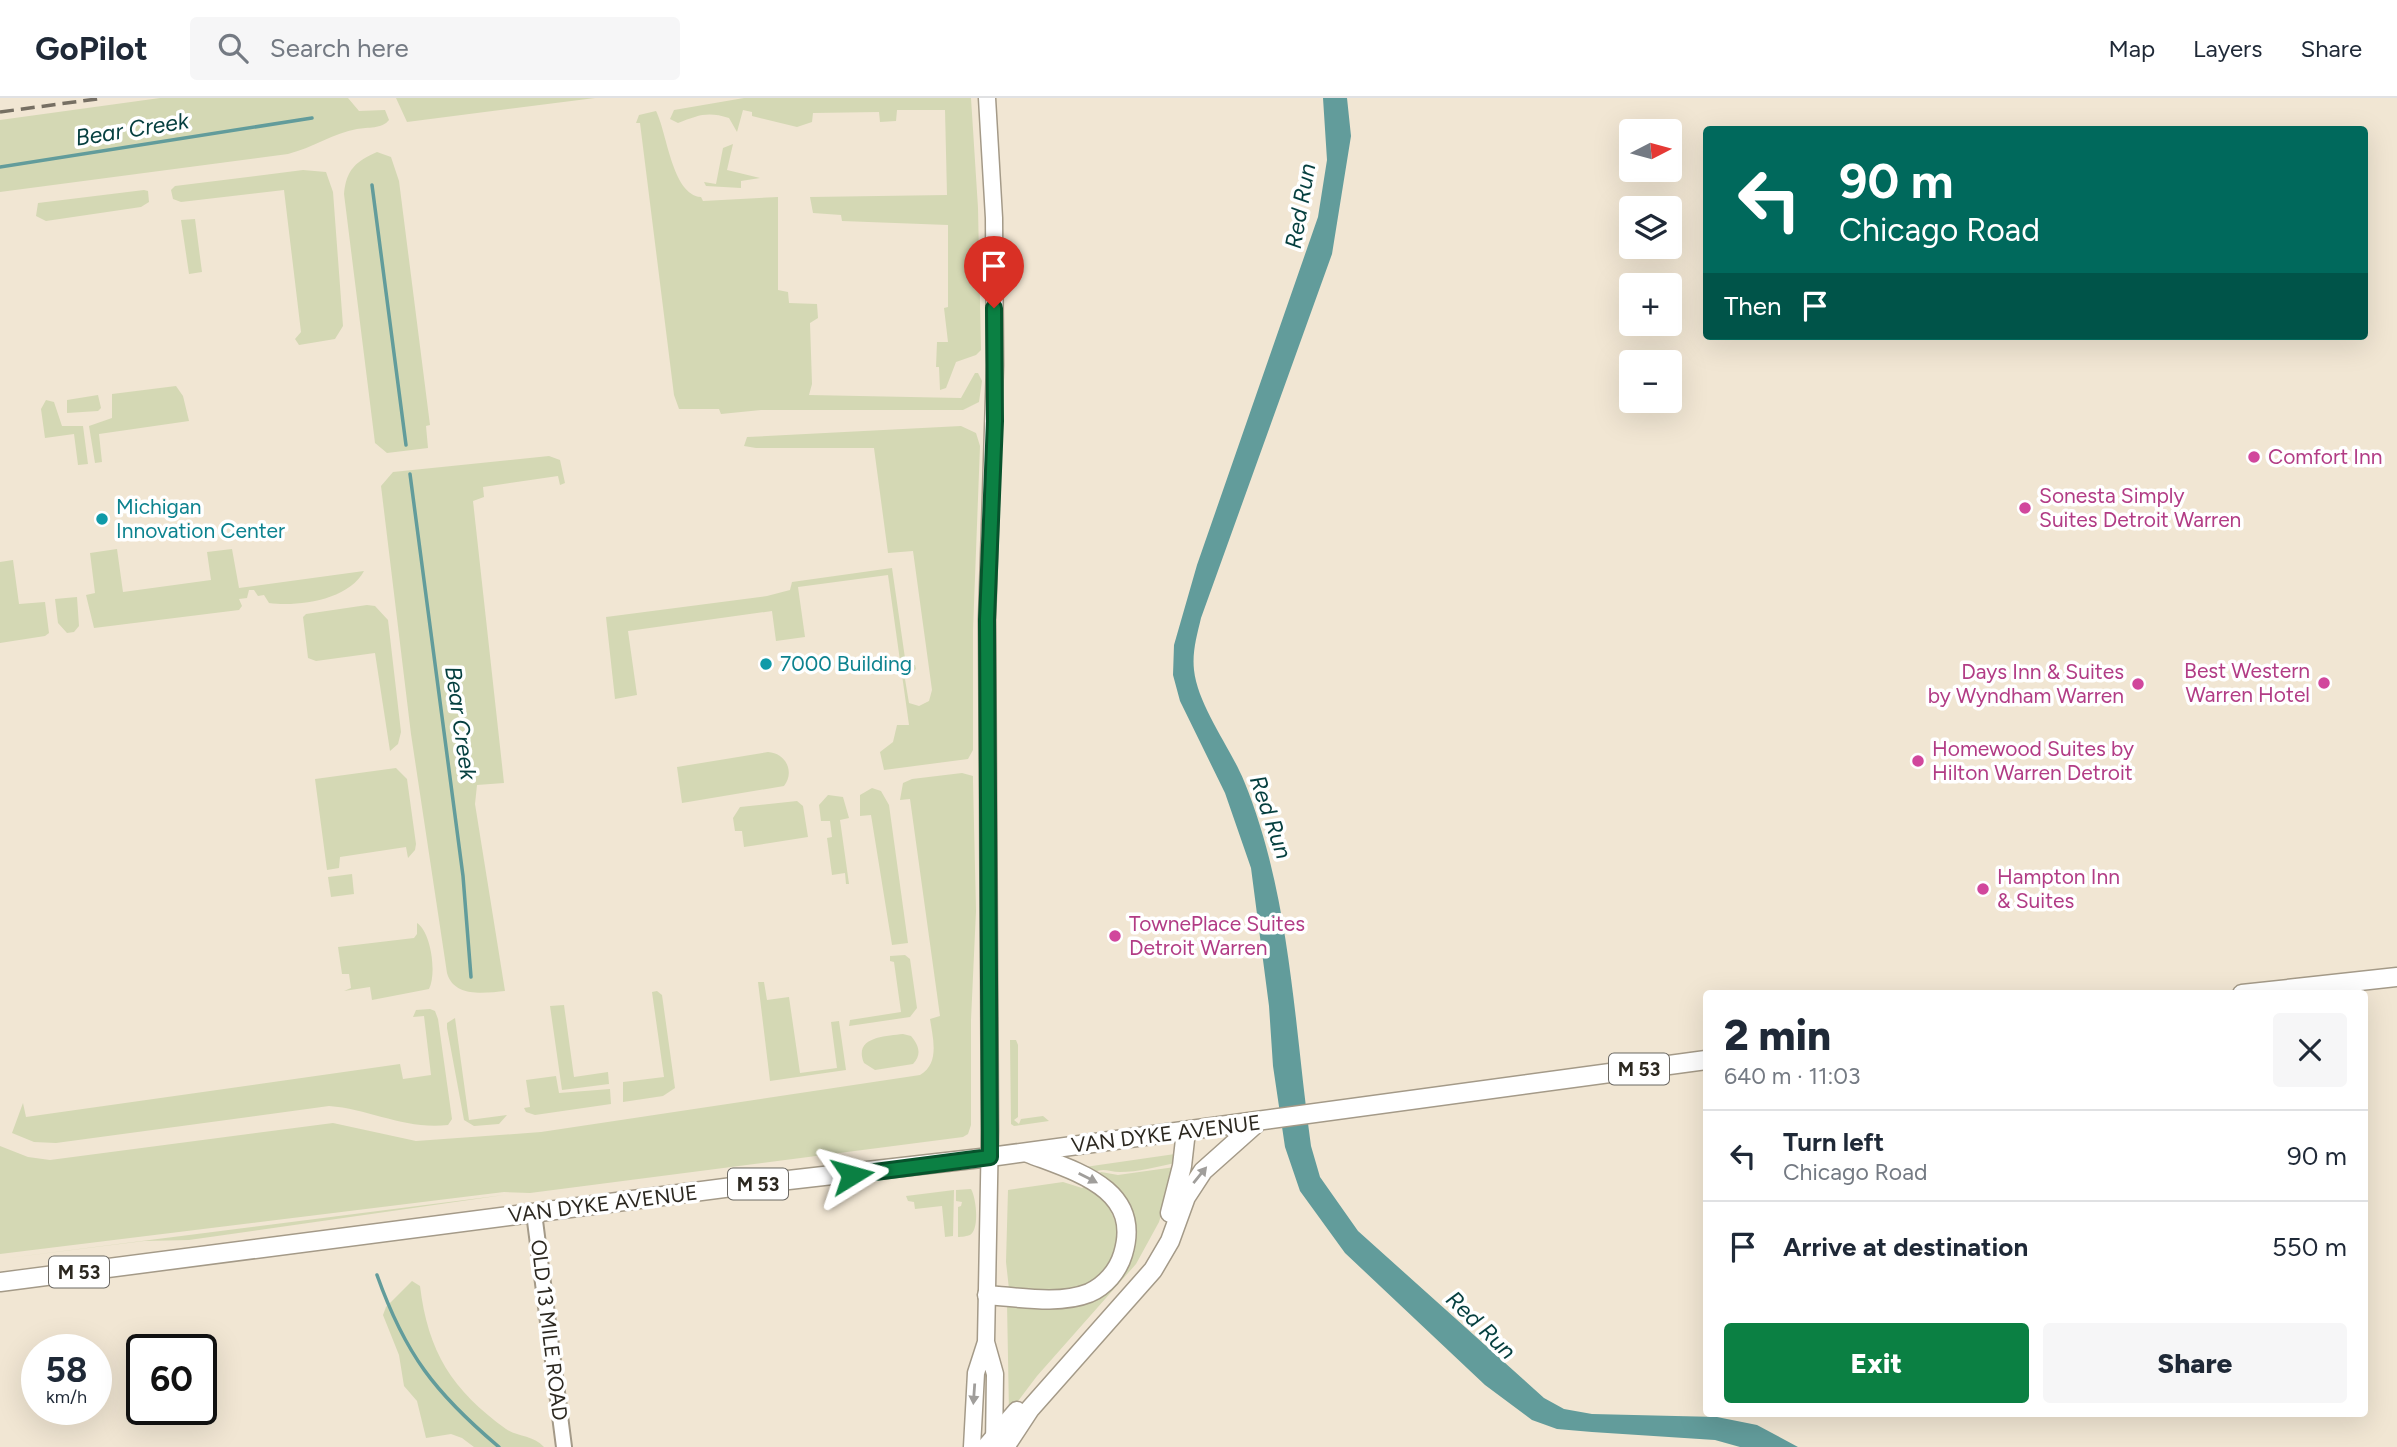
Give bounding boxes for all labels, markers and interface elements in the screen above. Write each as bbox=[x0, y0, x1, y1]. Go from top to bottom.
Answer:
search box bbox=[190, 17, 680, 80]
text: GoPilot bbox=[35, 29, 148, 68]
icon: search bbox=[214, 29, 252, 67]
text: Search here bbox=[270, 32, 409, 64]
text: Map bbox=[2108, 34, 2155, 63]
text: Layers bbox=[2193, 34, 2262, 63]
text: Share bbox=[2300, 34, 2362, 63]
water label: Bear Creek bbox=[73, 106, 192, 152]
north arrow bbox=[1619, 119, 1682, 182]
map controls bbox=[1619, 119, 1682, 413]
text: 90 m bbox=[1839, 151, 1954, 210]
icon: left bbox=[1724, 154, 1815, 245]
water label: Red Run bbox=[1279, 161, 1321, 251]
button: layers bbox=[1619, 196, 1682, 259]
text: Chicago Road bbox=[1839, 211, 2040, 249]
pin bbox=[964, 236, 1024, 308]
icon: arrive bbox=[975, 247, 1013, 285]
button: + bbox=[1619, 273, 1682, 336]
icon: arrive bbox=[1796, 287, 1834, 325]
text: Then bbox=[1724, 290, 1782, 322]
button: − bbox=[1619, 350, 1682, 413]
place label: Comfort Inn bbox=[2268, 444, 2382, 469]
marker: Comfort Inn bbox=[2246, 449, 2262, 465]
place label: Sonesta Simply Suites Detroit Warren bbox=[2039, 483, 2241, 532]
place label: Michigan Innovation Center bbox=[116, 494, 285, 543]
marker: Sonesta Simply Suites Detroit Warren bbox=[2017, 500, 2033, 516]
marker: Michigan Innovation Center bbox=[94, 511, 110, 527]
place label: 7000 Building bbox=[780, 651, 912, 676]
marker: 7000 Building bbox=[758, 656, 774, 672]
place label: Best Western Warren Hotel bbox=[2184, 658, 2310, 707]
place label: Days Inn & Suites by Wyndham Warren bbox=[1928, 659, 2124, 708]
water label: Bear Creek bbox=[439, 664, 483, 782]
marker: Best Western Warren Hotel bbox=[2316, 675, 2332, 691]
marker: Days Inn & Suites by Wyndham Warren bbox=[2130, 676, 2146, 692]
place label: Homewood Suites by Hilton Warren Detroit bbox=[1932, 736, 2134, 785]
marker: Homewood Suites by Hilton Warren Detroit bbox=[1910, 753, 1926, 769]
water label: Red Run bbox=[1244, 772, 1298, 862]
place label: Hampton Inn & Suites bbox=[1997, 864, 2120, 913]
marker: Hampton Inn & Suites bbox=[1975, 881, 1991, 897]
place label: TownePlace Suites Detroit Warren bbox=[1129, 911, 1305, 960]
marker: TownePlace Suites Detroit Warren bbox=[1107, 928, 1123, 944]
text: 2 min bbox=[1724, 1010, 1831, 1061]
button: close bbox=[2273, 1013, 2347, 1087]
road number: M 53 bbox=[1609, 1054, 1669, 1085]
text: 640 m · 11:03 bbox=[1724, 1062, 1861, 1090]
street label: VAN DYKE AVENUE bbox=[1070, 1109, 1262, 1158]
text: Turn left bbox=[1783, 1126, 1884, 1158]
icon: left bbox=[1724, 1137, 1762, 1175]
position arrow bbox=[815, 1138, 889, 1212]
text: 90 m bbox=[2287, 1140, 2347, 1172]
text: Chicago Road bbox=[1783, 1158, 1927, 1186]
one-way arrow bbox=[1193, 1167, 1208, 1185]
road number: M 53 bbox=[728, 1168, 788, 1200]
one-way arrow bbox=[1078, 1172, 1098, 1183]
street label: VAN DYKE AVENUE bbox=[507, 1179, 699, 1228]
icon: arrive bbox=[1724, 1228, 1762, 1266]
text: Arrive at destination bbox=[1783, 1231, 2028, 1263]
text: 550 m bbox=[2272, 1231, 2347, 1263]
street label: OLD 13 MILE ROAD bbox=[526, 1238, 573, 1422]
road number: M 53 bbox=[49, 1256, 109, 1288]
water label: Red Run bbox=[1440, 1285, 1522, 1365]
button: Exit bbox=[1724, 1323, 2029, 1403]
button: Share bbox=[2043, 1323, 2347, 1403]
speed limit sign: 60 bbox=[126, 1334, 217, 1425]
text: 58 bbox=[46, 1349, 87, 1391]
one-way arrow bbox=[968, 1383, 979, 1405]
text: km/h bbox=[46, 1386, 87, 1408]

